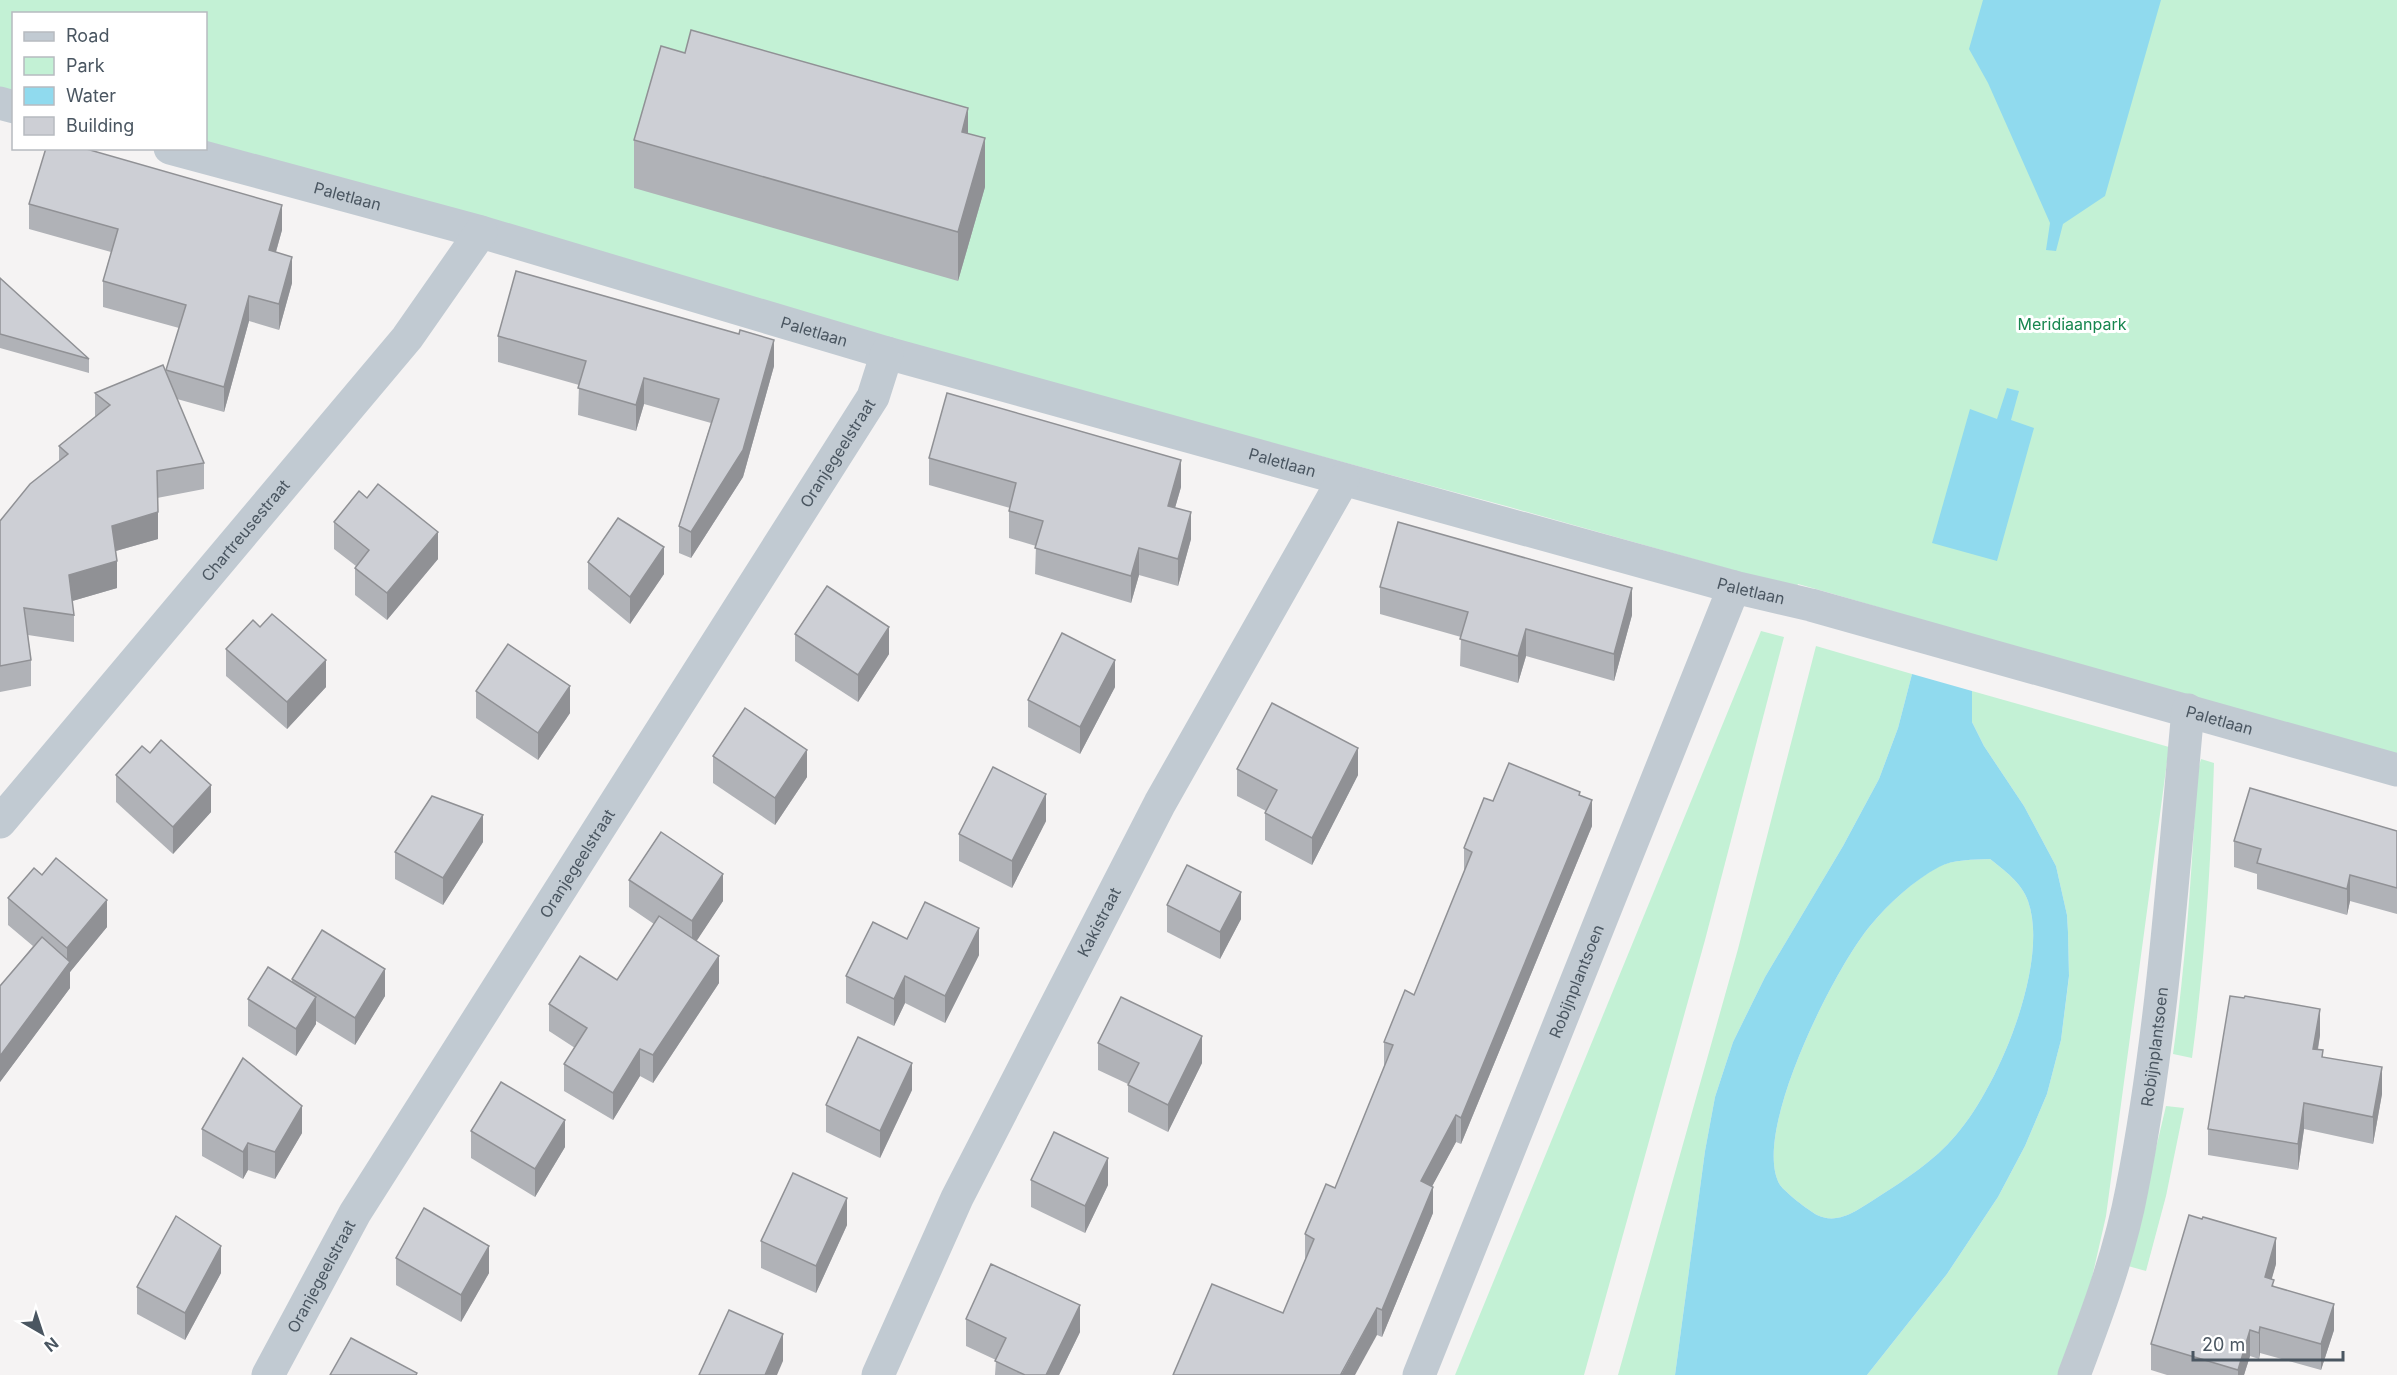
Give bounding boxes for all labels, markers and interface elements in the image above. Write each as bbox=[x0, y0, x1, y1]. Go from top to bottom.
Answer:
legend bbox=[12, 12, 207, 150]
text: Road bbox=[66, 25, 109, 46]
text: Park bbox=[66, 55, 105, 76]
text: Water bbox=[66, 85, 116, 106]
text: Building bbox=[66, 115, 134, 136]
street label: Paletlaan bbox=[312, 177, 384, 215]
street label: Paletlaan bbox=[778, 312, 850, 351]
park label: Meridiaanpark bbox=[2017, 314, 2127, 334]
street label: Oranjegeelstraat bbox=[795, 395, 879, 511]
street label: Paletlaan bbox=[1247, 443, 1318, 481]
street label: Chartreusestraat bbox=[197, 475, 294, 585]
street label: Paletlaan bbox=[1715, 573, 1787, 609]
street label: Paletlaan bbox=[2184, 701, 2255, 739]
street label: Oranjegeelstraat bbox=[535, 805, 619, 922]
street label: Kakistraat bbox=[1073, 884, 1125, 960]
street label: Robijnplantsoen bbox=[1545, 922, 1608, 1041]
street label: Robijnplantsoen bbox=[2136, 986, 2172, 1108]
street label: Oranjegeelstraat bbox=[283, 1216, 359, 1336]
north arrow bbox=[12, 1303, 72, 1363]
scale bar bbox=[2193, 1324, 2343, 1362]
text: N bbox=[40, 1333, 62, 1356]
text: 20 m bbox=[2202, 1334, 2245, 1355]

